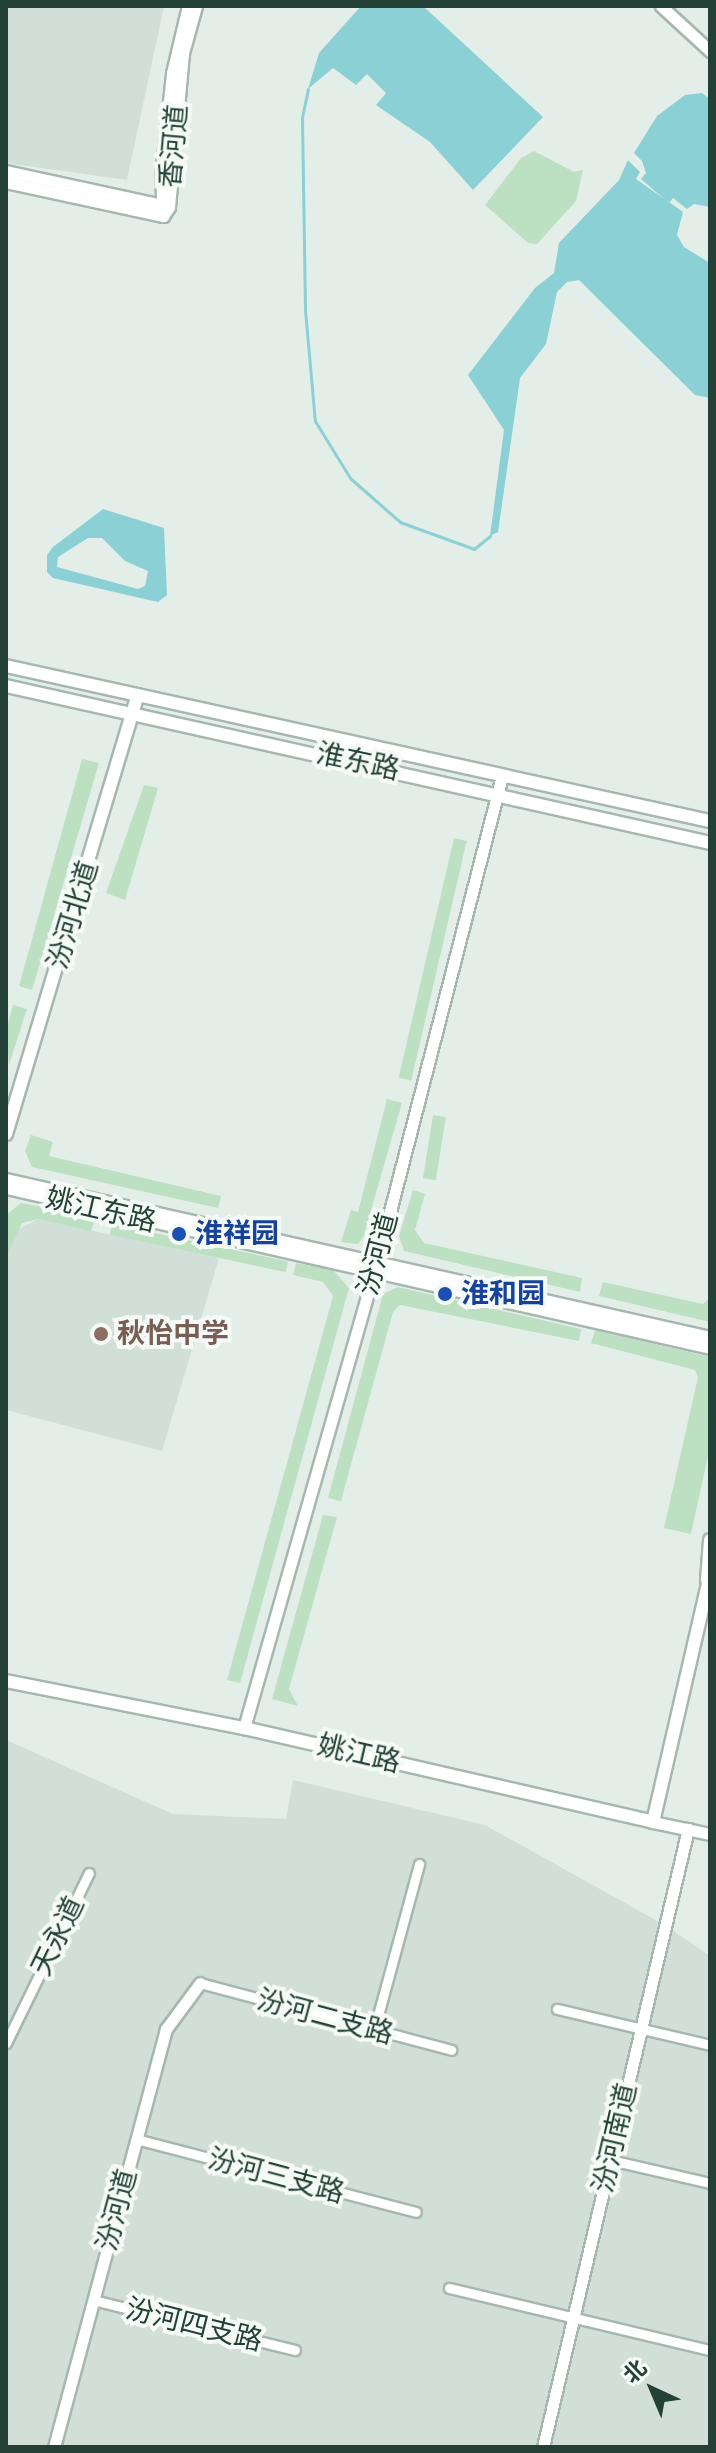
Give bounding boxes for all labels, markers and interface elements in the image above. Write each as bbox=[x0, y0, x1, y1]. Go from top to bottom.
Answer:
street label: 香河道 bbox=[154, 103, 194, 189]
street label: 淮东路 bbox=[313, 737, 403, 787]
street label: 汾河北道 bbox=[41, 857, 105, 973]
street label: 姚江东路 bbox=[43, 1181, 159, 1239]
street label: 汾河道 bbox=[351, 1209, 405, 1299]
place label: 淮祥园 bbox=[195, 1217, 279, 1251]
marker: 淮祥园 bbox=[170, 1225, 188, 1243]
place label: 淮和园 bbox=[461, 1277, 545, 1311]
marker: 淮和园 bbox=[436, 1285, 454, 1303]
place label: 秋怡中学 bbox=[117, 1317, 229, 1351]
marker: 秋怡中学 bbox=[92, 1325, 110, 1343]
street label: 姚江路 bbox=[314, 1728, 404, 1780]
street label: 天永道 bbox=[24, 1891, 92, 1981]
street label: 汾河二支路 bbox=[253, 1983, 397, 2051]
street label: 汾河南道 bbox=[586, 2080, 644, 2196]
street label: 汾河三支路 bbox=[204, 2142, 348, 2210]
street label: 汾河道 bbox=[90, 2165, 144, 2255]
street label: 汾河四支路 bbox=[122, 2292, 266, 2358]
north arrow bbox=[612, 2349, 692, 2429]
text: 北 bbox=[618, 2355, 652, 2389]

